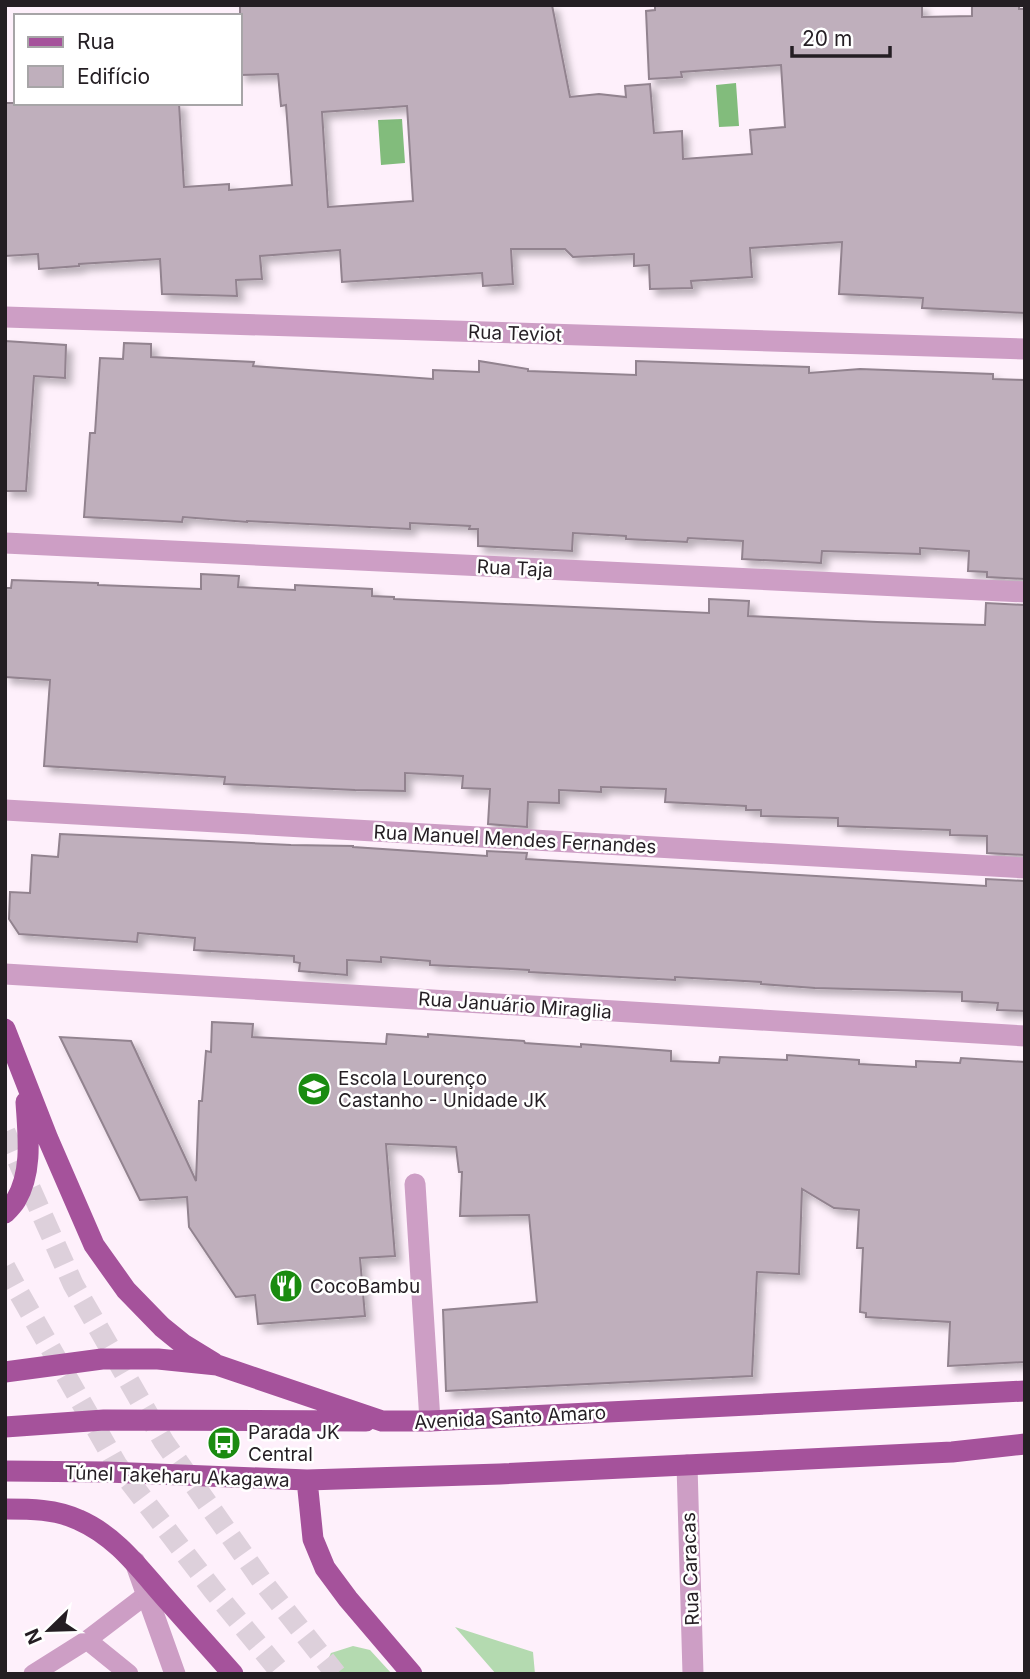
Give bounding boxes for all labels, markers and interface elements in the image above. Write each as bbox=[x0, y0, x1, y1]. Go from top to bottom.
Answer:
legend bbox=[14, 14, 242, 105]
scale bar bbox=[792, 14, 890, 58]
text: 20 m bbox=[802, 26, 852, 51]
text: Rua bbox=[77, 29, 115, 54]
text: Edifício bbox=[77, 64, 150, 89]
street label: Rua Teviot bbox=[468, 320, 562, 347]
street label: Rua Taja bbox=[476, 555, 554, 582]
street label: Rua Manuel Mendes Fernandes bbox=[373, 821, 657, 858]
street label: Rua Januário Miraglia bbox=[417, 987, 613, 1024]
place label: Escola Lourenço Castanho - Unidade JK bbox=[338, 1067, 547, 1112]
school or university icon: Escola Lourenço Castanho - Unidade JK bbox=[295, 1070, 333, 1108]
restaurant icon: CocoBambu bbox=[267, 1267, 305, 1305]
place label: CocoBambu bbox=[310, 1275, 420, 1298]
street label: Avenida Santo Amaro bbox=[413, 1401, 607, 1434]
place label: Parada JK Central bbox=[248, 1421, 340, 1466]
bus stop icon: Parada JK Central bbox=[205, 1424, 243, 1462]
street label: Túnel Takeharu Akagawa bbox=[64, 1461, 290, 1492]
street label: Rua Caracas bbox=[677, 1512, 704, 1626]
north arrow bbox=[14, 1595, 84, 1665]
text: N bbox=[20, 1625, 47, 1648]

